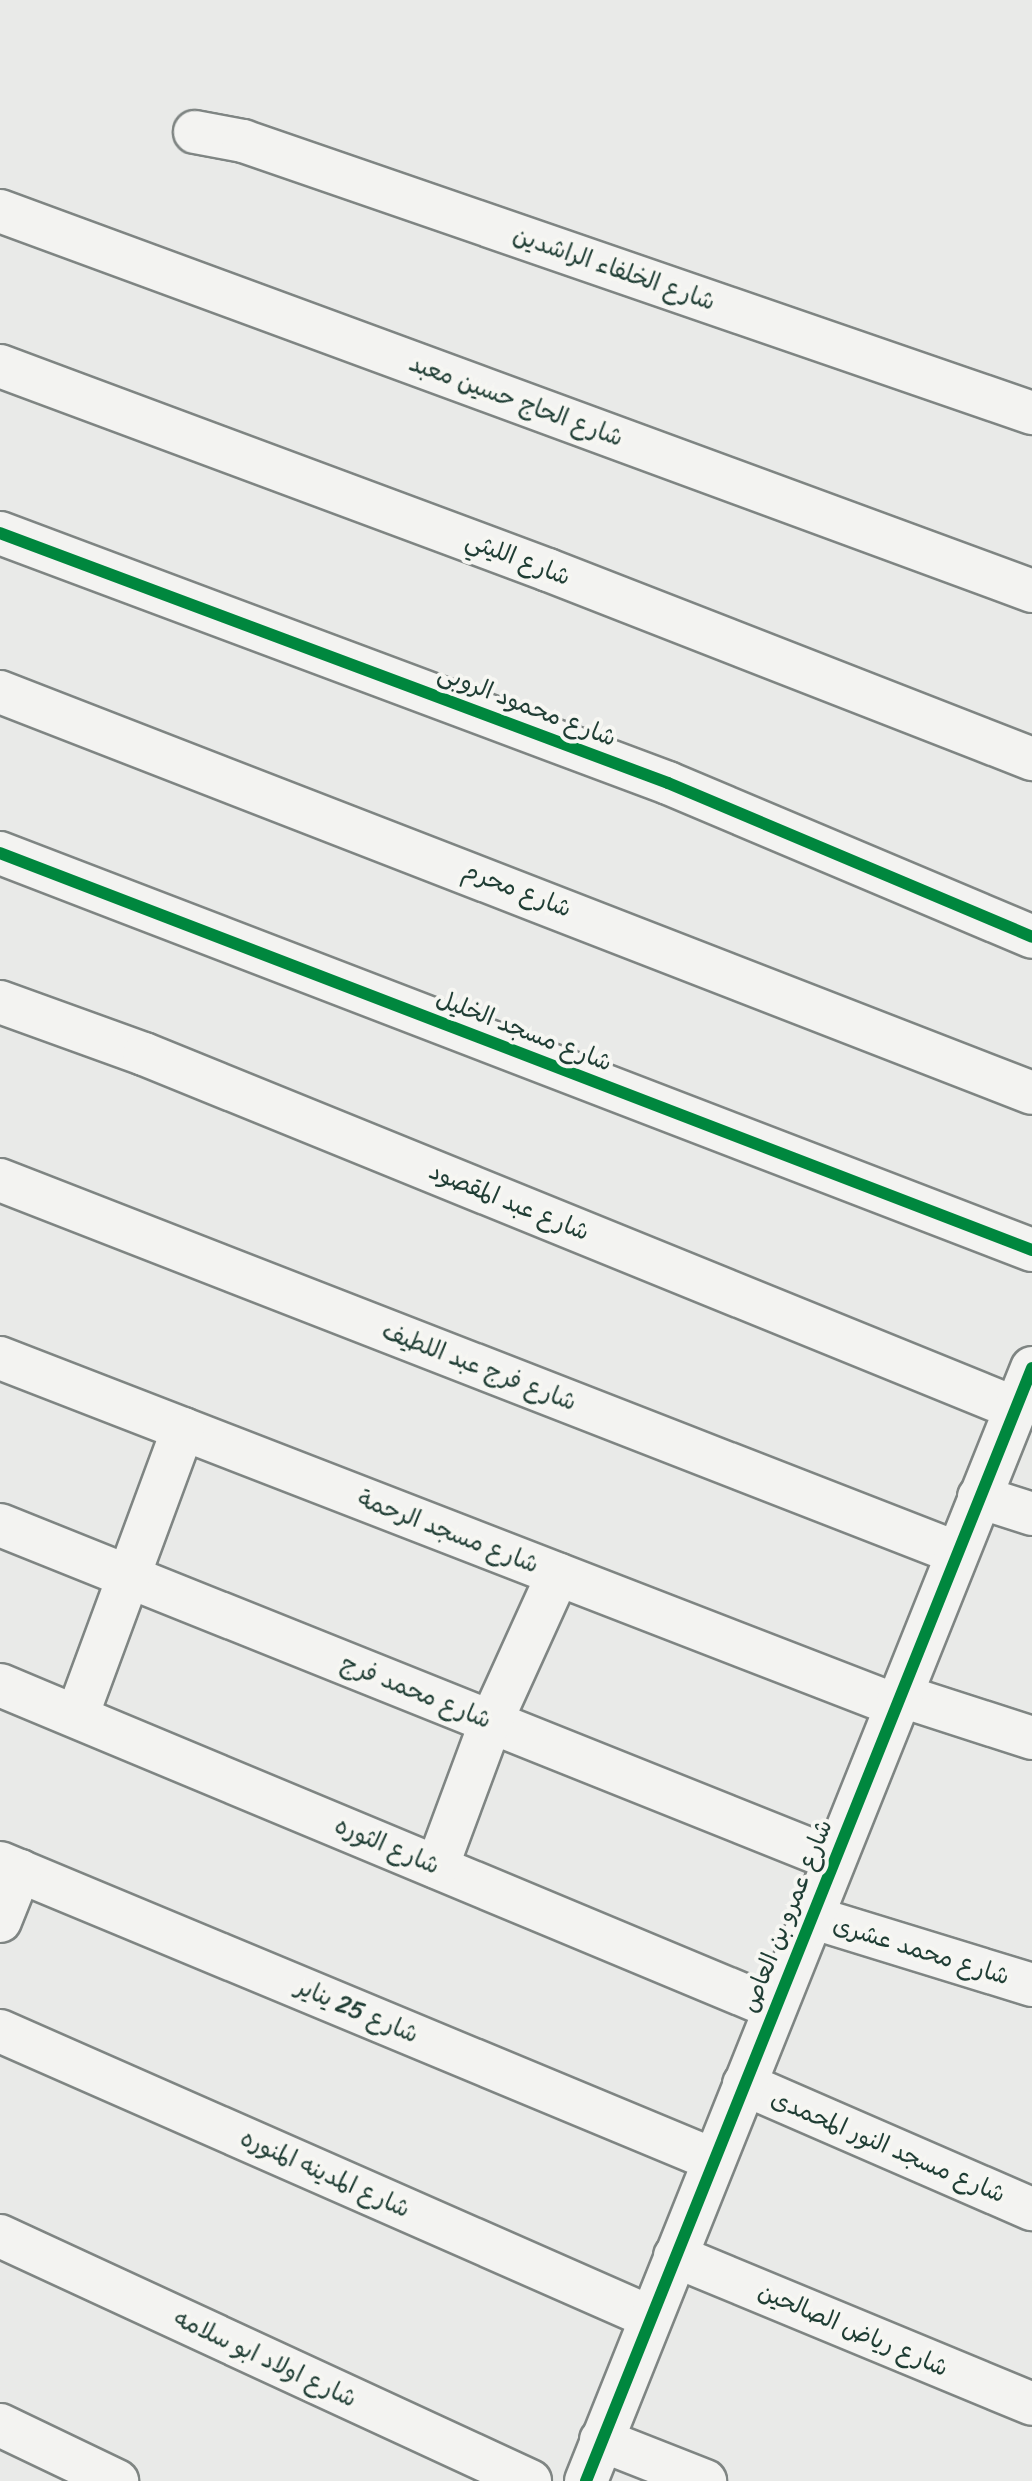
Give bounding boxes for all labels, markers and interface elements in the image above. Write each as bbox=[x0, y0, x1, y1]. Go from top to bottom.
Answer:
street label: شارع الخلفاء الراشدين bbox=[509, 221, 719, 317]
street label: شارع الحاج حسين معبد bbox=[405, 349, 627, 453]
street label: شارع الليثي bbox=[462, 526, 574, 592]
street label: شارع محمود الروبى bbox=[434, 659, 620, 753]
street label: شارع محرم bbox=[459, 856, 575, 924]
street label: شارع مسجد الخليل bbox=[432, 984, 616, 1078]
street label: شارع عبد المقصود bbox=[425, 1157, 593, 1247]
street label: شارع فرج عبد اللطيف bbox=[378, 1317, 580, 1417]
street label: شارع مسجد الرحمة bbox=[354, 1484, 542, 1580]
street label: شارع محمد فرج bbox=[337, 1649, 495, 1735]
street label: شارع الثوره bbox=[330, 1811, 444, 1881]
street label: شارع عمرو بن العاص bbox=[735, 1815, 839, 2017]
street label: شارع محمد عشرى bbox=[829, 1910, 1013, 1992]
street label: شارع 25 يناير bbox=[291, 1972, 423, 2050]
street label: شارع مسجد النور المحمدى bbox=[767, 2085, 1009, 2209]
street label: شارع المدينه المنوره bbox=[236, 2124, 414, 2224]
street label: شارع رياض الصالحين bbox=[754, 2277, 952, 2383]
street label: شارع اولاد ابو سلامه bbox=[169, 2304, 361, 2414]

